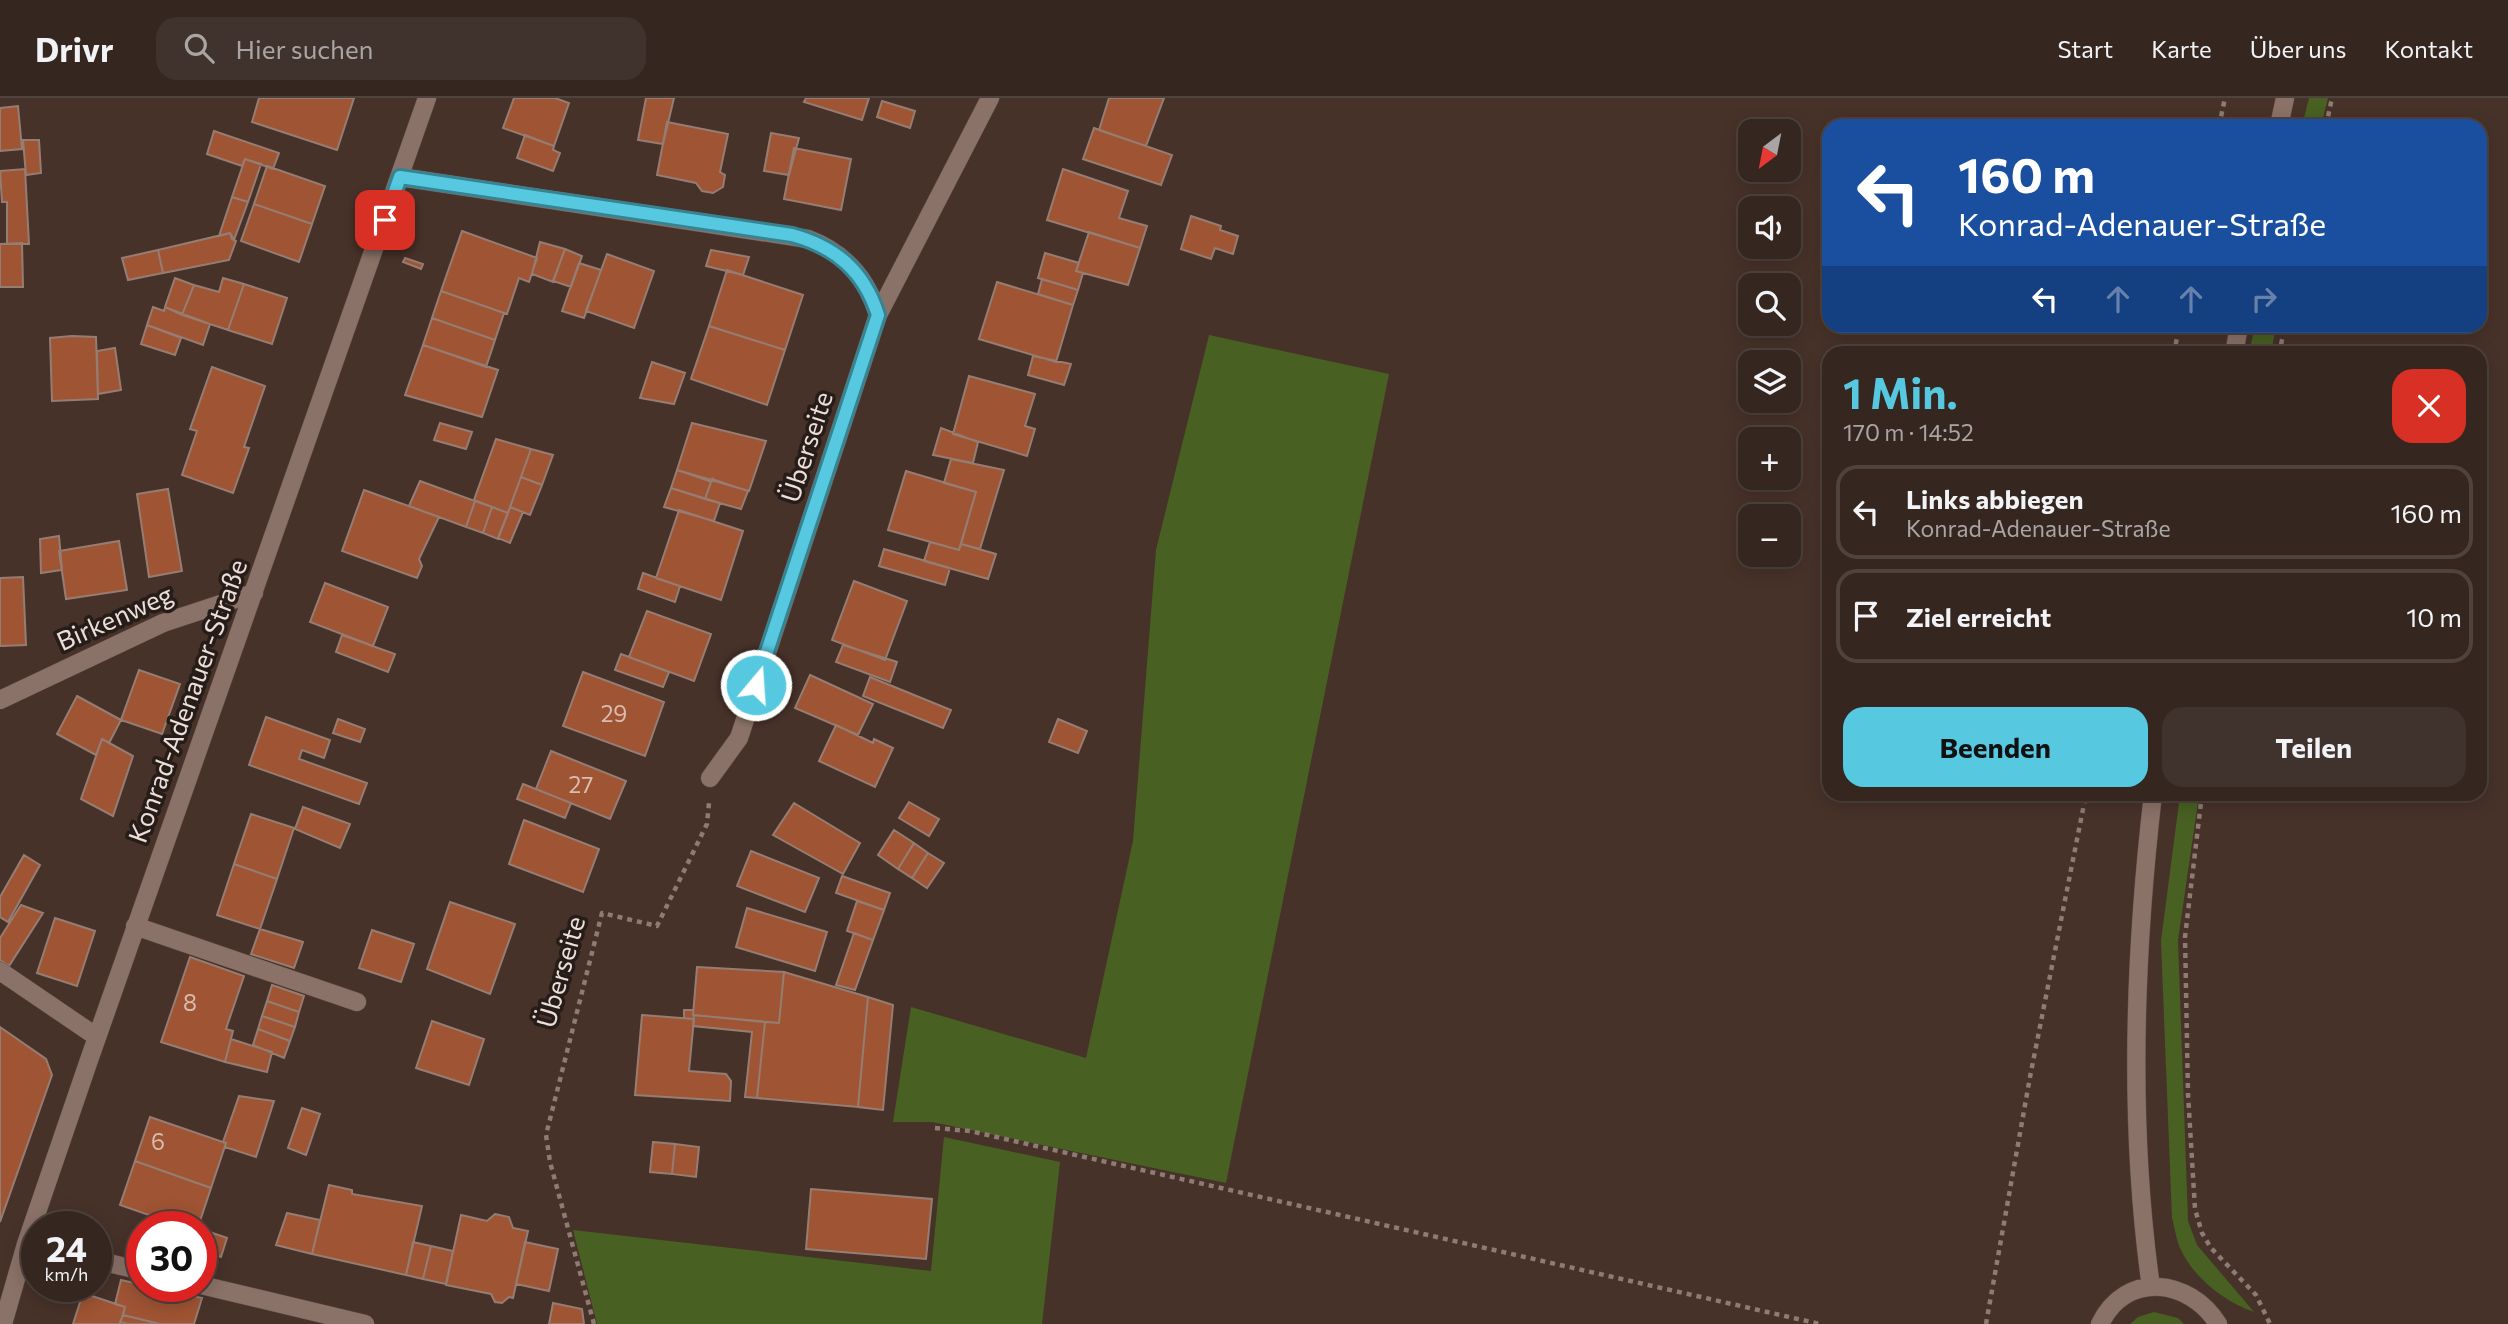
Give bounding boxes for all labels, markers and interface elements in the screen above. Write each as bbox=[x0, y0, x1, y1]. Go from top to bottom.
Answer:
search box bbox=[156, 17, 646, 80]
text: Drivr bbox=[35, 28, 114, 69]
icon: search bbox=[180, 29, 218, 67]
text: Hier suchen bbox=[236, 33, 374, 64]
text: Start bbox=[2058, 34, 2113, 63]
text: Karte bbox=[2151, 34, 2212, 63]
text: Über uns bbox=[2250, 34, 2346, 63]
text: Kontakt bbox=[2384, 34, 2473, 63]
north arrow bbox=[1738, 119, 1801, 182]
map controls bbox=[1738, 119, 1801, 567]
text: 160 m bbox=[1958, 143, 2095, 203]
icon: left bbox=[1843, 147, 1934, 238]
pin bbox=[355, 190, 415, 250]
button: sound bbox=[1738, 196, 1801, 259]
icon: arrive bbox=[366, 201, 404, 239]
text: Konrad-Adenauer-Straße bbox=[1958, 203, 2326, 243]
button: search bbox=[1738, 273, 1801, 336]
icon: left bbox=[2026, 280, 2064, 318]
icon: ahead bbox=[2099, 280, 2137, 318]
icon: ahead bbox=[2172, 280, 2210, 318]
icon: right bbox=[2245, 280, 2283, 318]
button: layers bbox=[1738, 350, 1801, 413]
text: 1 Min. bbox=[1843, 366, 1958, 418]
button: close bbox=[2392, 369, 2466, 443]
street label: Überseite bbox=[773, 387, 838, 506]
text: 170 m · 14:52 bbox=[1843, 418, 1974, 446]
button: + bbox=[1738, 427, 1801, 490]
text: Links abbiegen bbox=[1906, 483, 2084, 514]
icon: left bbox=[1847, 493, 1885, 531]
text: 160 m bbox=[2390, 497, 2462, 528]
button: − bbox=[1738, 504, 1801, 567]
text: Konrad-Adenauer-Straße bbox=[1906, 514, 2171, 542]
street label: Konrad-Adenauer-Straße bbox=[121, 555, 252, 846]
street label: Birkenweg bbox=[52, 577, 177, 656]
icon: arrive bbox=[1847, 597, 1885, 635]
text: Ziel erreicht bbox=[1906, 601, 2051, 632]
text: 10 m bbox=[2406, 601, 2462, 632]
position arrow bbox=[719, 648, 793, 722]
house number: 29 bbox=[601, 699, 627, 727]
button: Beenden bbox=[1843, 707, 2148, 787]
button: Teilen bbox=[2162, 707, 2466, 787]
house number: 27 bbox=[569, 770, 593, 798]
street label: Überseite bbox=[529, 912, 590, 1031]
house number: 8 bbox=[183, 988, 197, 1016]
house number: 6 bbox=[151, 1127, 165, 1155]
speed limit sign: 30 bbox=[126, 1211, 217, 1302]
text: 24 bbox=[46, 1226, 87, 1269]
text: km/h bbox=[45, 1263, 88, 1285]

